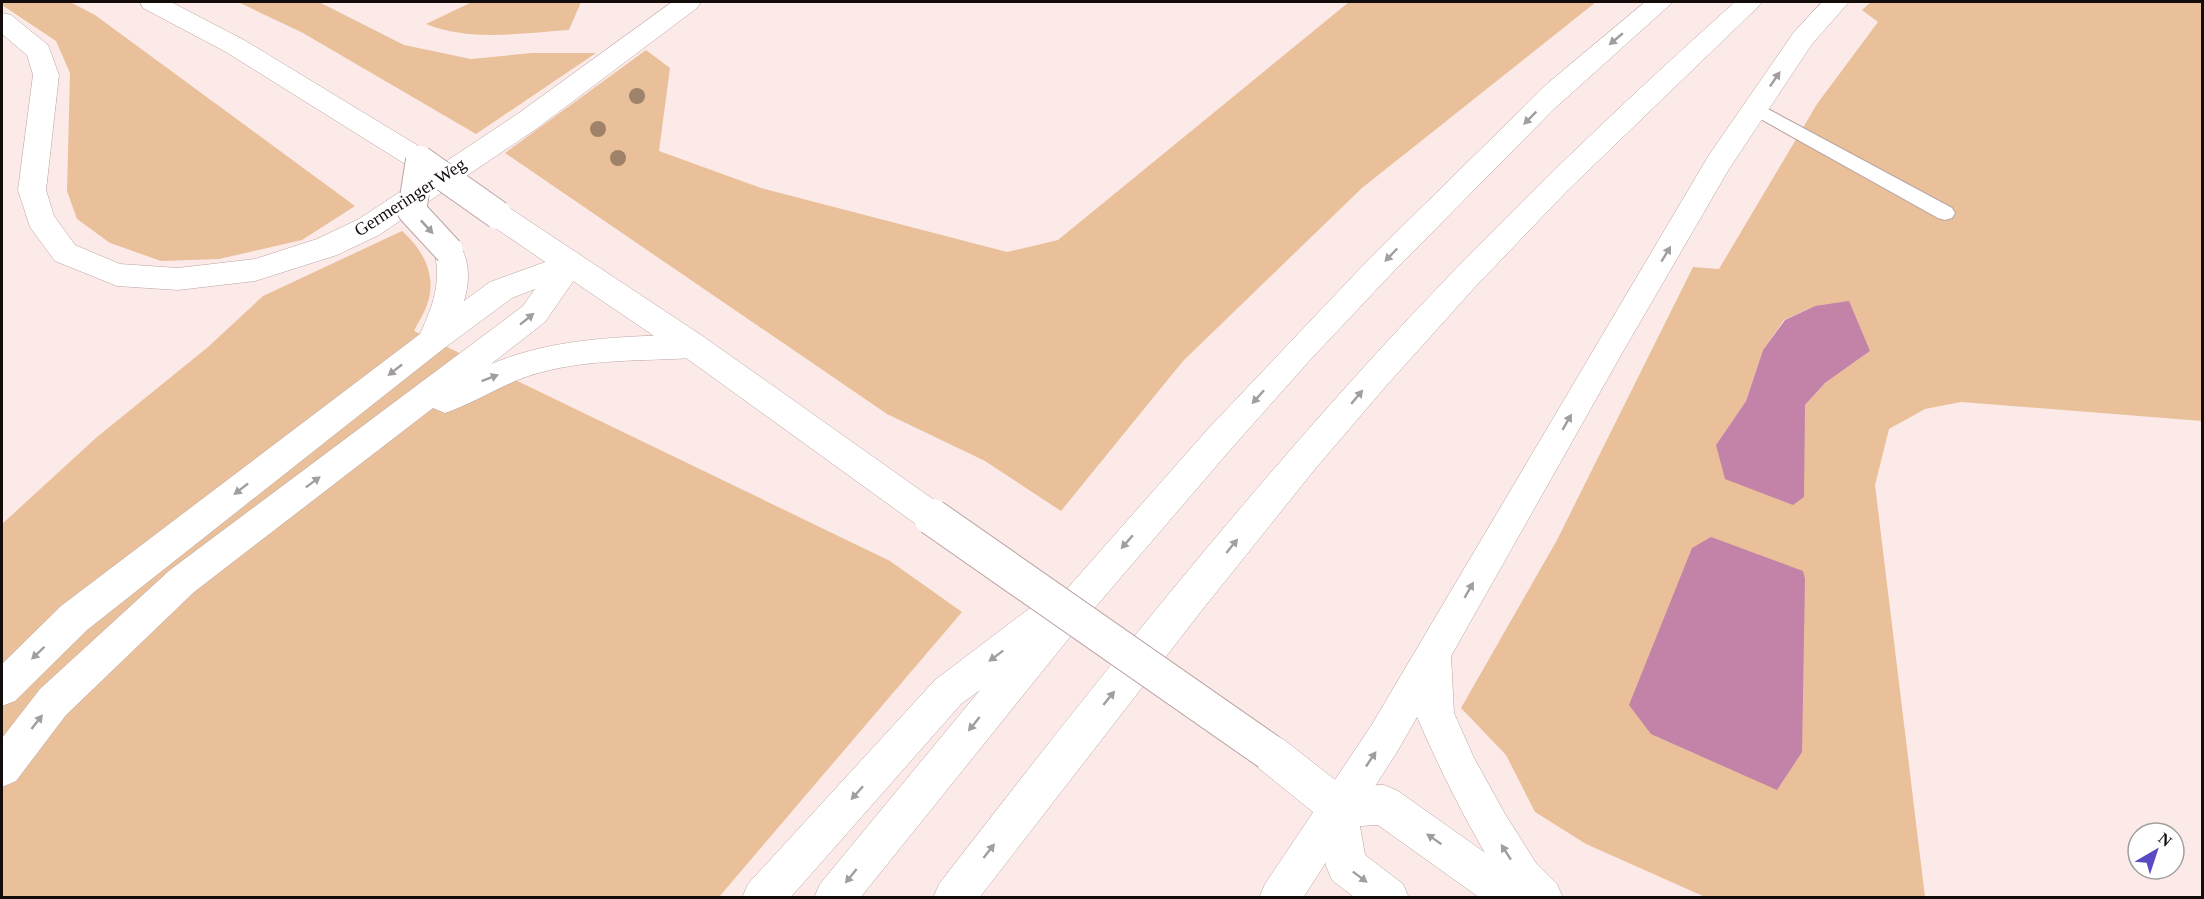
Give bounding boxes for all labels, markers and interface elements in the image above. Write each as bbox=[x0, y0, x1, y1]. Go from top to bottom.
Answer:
one-way arrow bbox=[1609, 32, 1624, 45]
one-way arrow bbox=[1769, 71, 1781, 87]
one-way arrow bbox=[1523, 110, 1537, 124]
street label: Germeringer Weg bbox=[351, 154, 469, 240]
one-way arrow bbox=[420, 220, 434, 235]
one-way arrow bbox=[1661, 246, 1672, 262]
one-way arrow bbox=[1385, 247, 1399, 261]
one-way arrow bbox=[519, 312, 535, 325]
one-way arrow bbox=[387, 364, 403, 377]
one-way arrow bbox=[482, 373, 500, 383]
one-way arrow bbox=[1252, 389, 1265, 404]
one-way arrow bbox=[1351, 389, 1364, 405]
one-way arrow bbox=[1561, 413, 1571, 430]
one-way arrow bbox=[306, 477, 321, 489]
one-way arrow bbox=[233, 483, 248, 495]
one-way arrow bbox=[1121, 534, 1134, 550]
one-way arrow bbox=[1225, 539, 1238, 554]
one-way arrow bbox=[1464, 581, 1474, 598]
one-way arrow bbox=[31, 646, 45, 660]
one-way arrow bbox=[988, 650, 1004, 662]
one-way arrow bbox=[1103, 690, 1116, 706]
one-way arrow bbox=[31, 714, 43, 729]
one-way arrow bbox=[968, 716, 980, 731]
one-way arrow bbox=[1365, 751, 1377, 767]
one-way arrow bbox=[850, 785, 864, 800]
north arrow bbox=[2126, 821, 2186, 881]
text: N bbox=[2155, 829, 2175, 850]
one-way arrow bbox=[1426, 833, 1442, 845]
one-way arrow bbox=[982, 843, 995, 859]
one-way arrow bbox=[1501, 844, 1512, 860]
one-way arrow bbox=[846, 868, 858, 883]
one-way arrow bbox=[1353, 870, 1368, 882]

